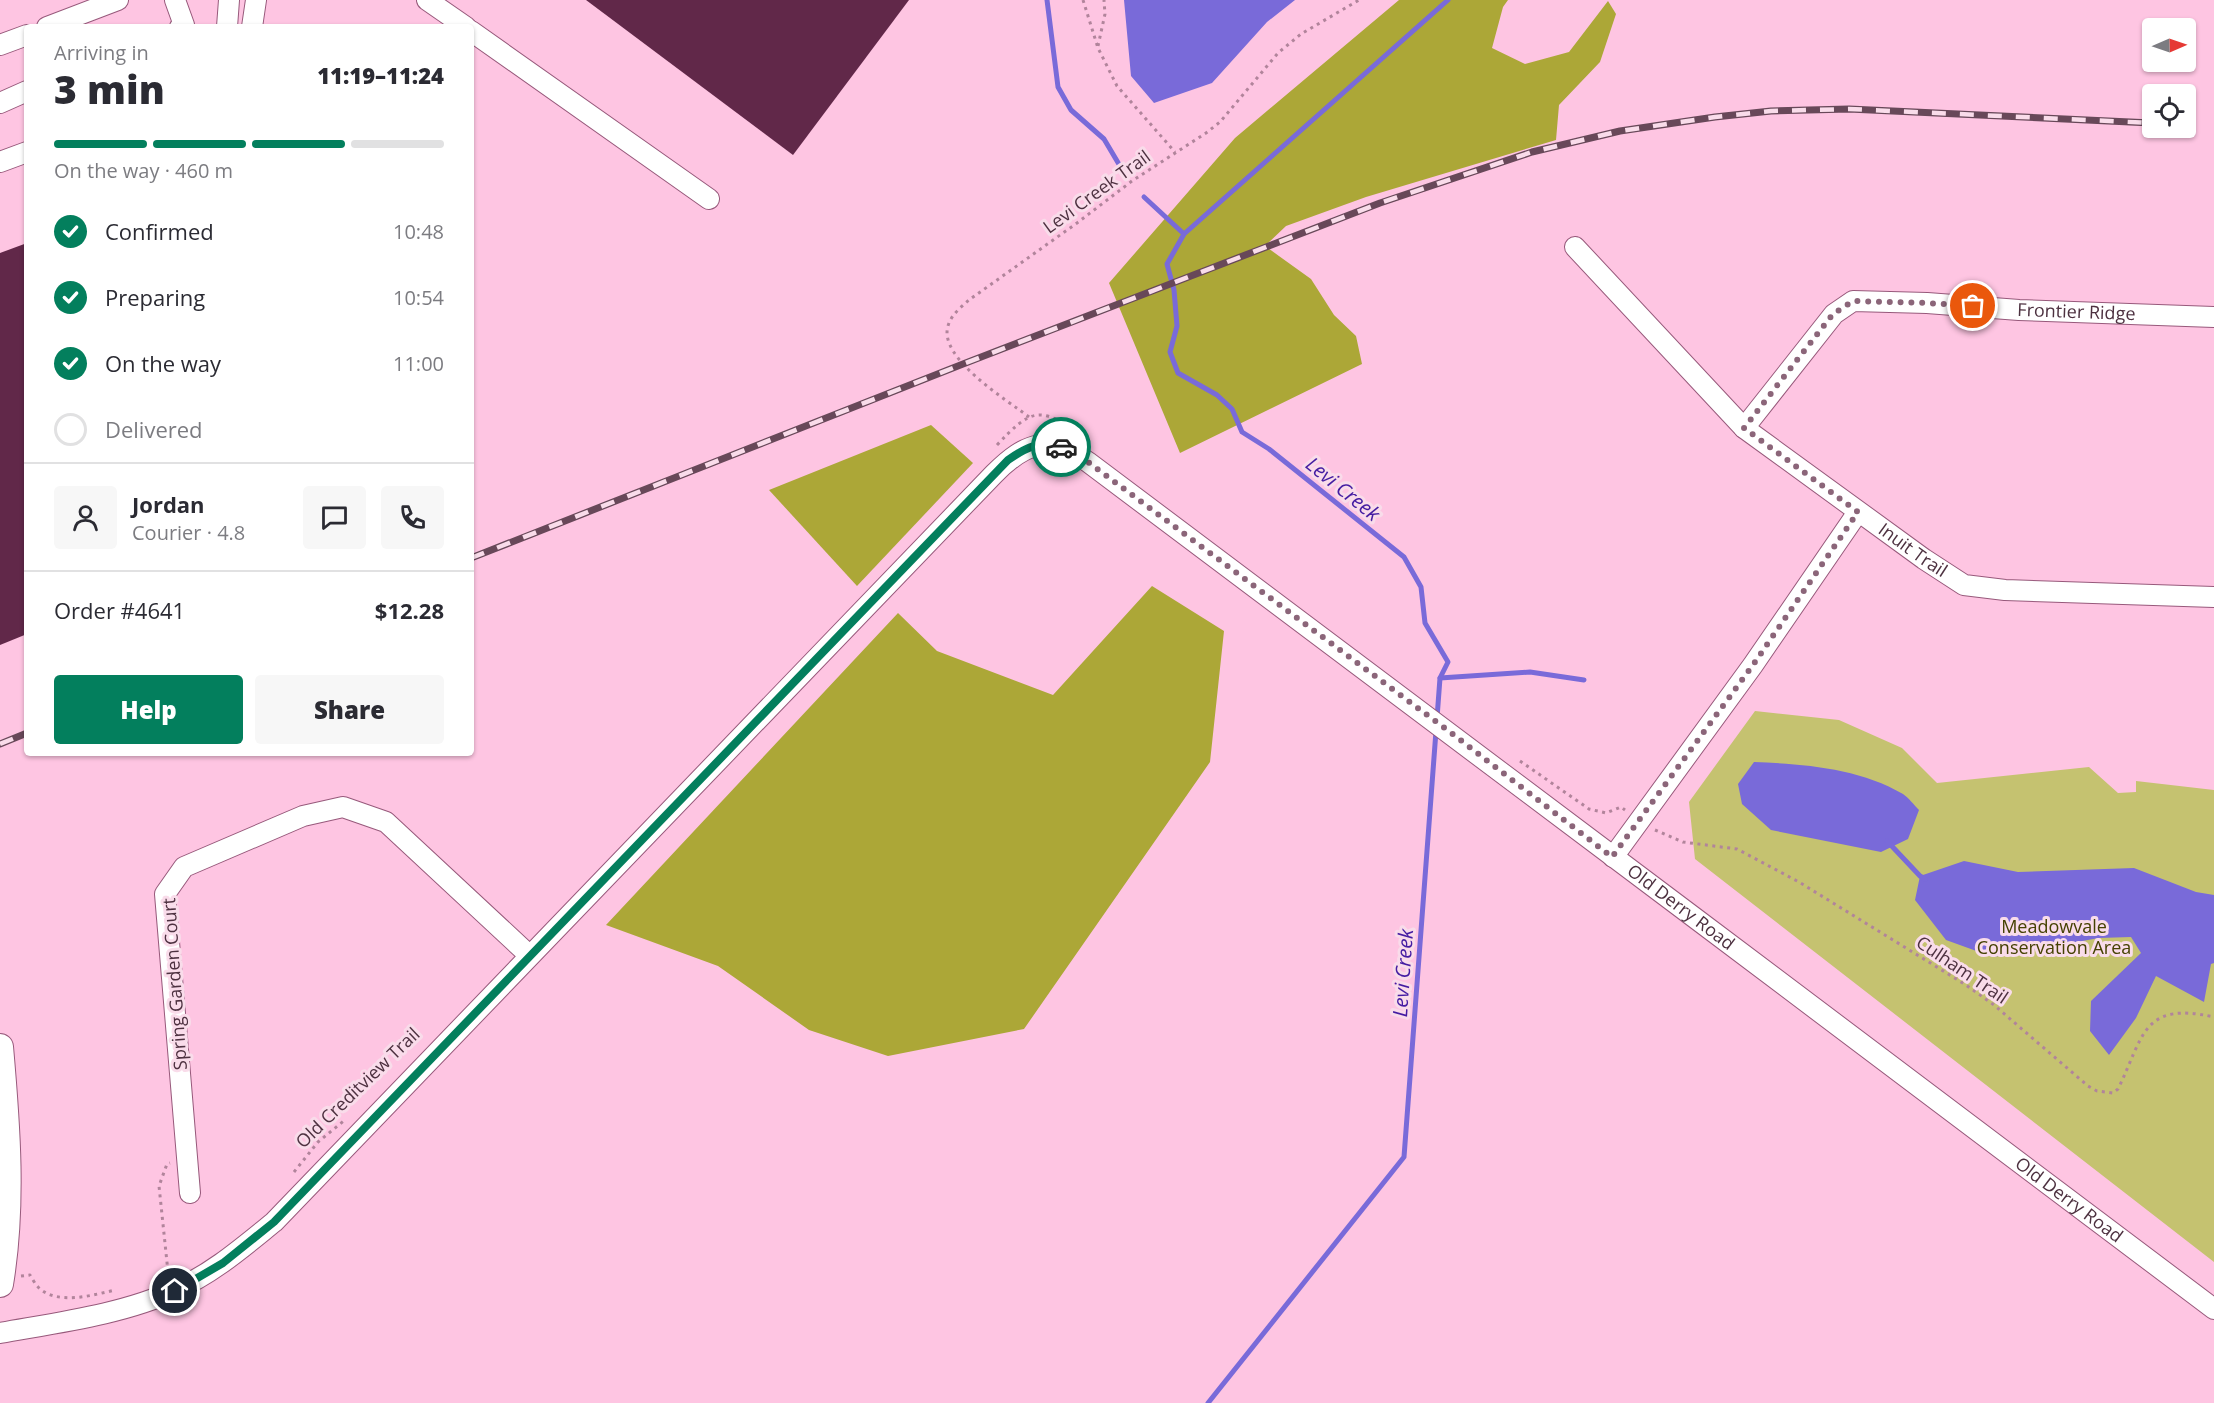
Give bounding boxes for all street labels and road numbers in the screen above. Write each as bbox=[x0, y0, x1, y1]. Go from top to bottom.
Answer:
street label: Levi Creek Trail bbox=[1038, 144, 1155, 238]
street label: Frontier Ridge bbox=[2017, 297, 2136, 325]
street label: Inuit Trail bbox=[1874, 517, 1952, 582]
street label: Old Derry Road bbox=[1623, 858, 1740, 955]
street label: Spring Garden Court bbox=[156, 897, 192, 1071]
street label: Culham Trail bbox=[1912, 930, 2013, 1009]
street label: Old Creditview Trail bbox=[290, 1022, 424, 1153]
street label: Old Derry Road bbox=[2011, 1151, 2128, 1247]

